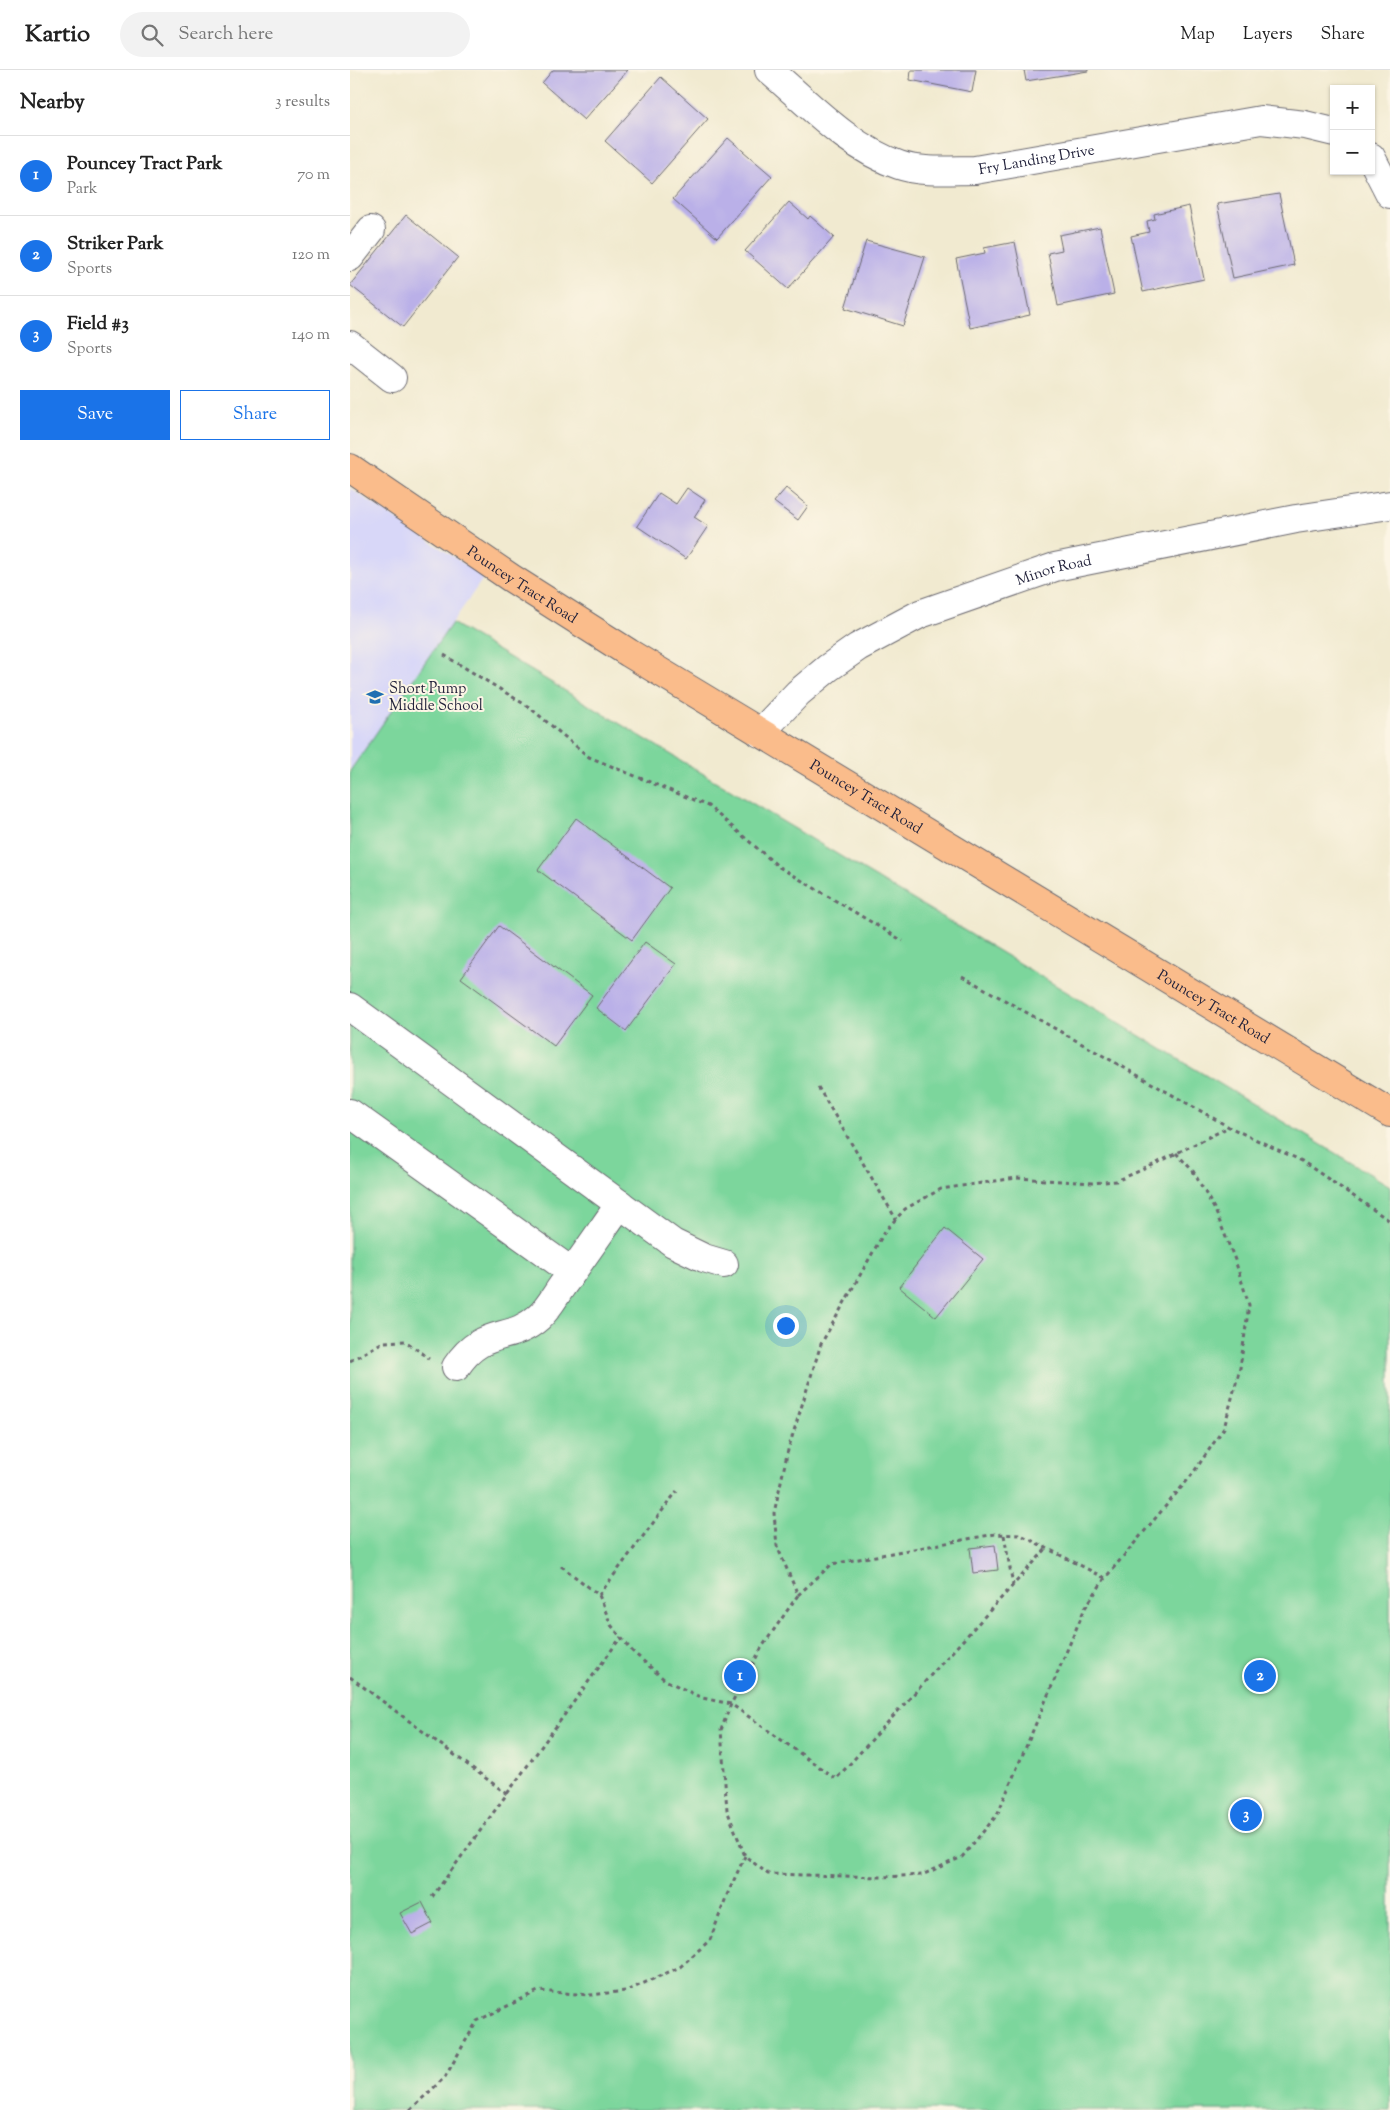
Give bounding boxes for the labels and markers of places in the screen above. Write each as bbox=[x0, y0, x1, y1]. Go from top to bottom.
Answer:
place label: Short Pump Middle School bbox=[389, 679, 483, 717]
school or university icon: Short Pump Middle School bbox=[365, 687, 385, 707]
pin: 1 bbox=[724, 1657, 756, 1695]
pin: 2 bbox=[1244, 1657, 1276, 1695]
pin: 3 bbox=[1230, 1796, 1262, 1834]

